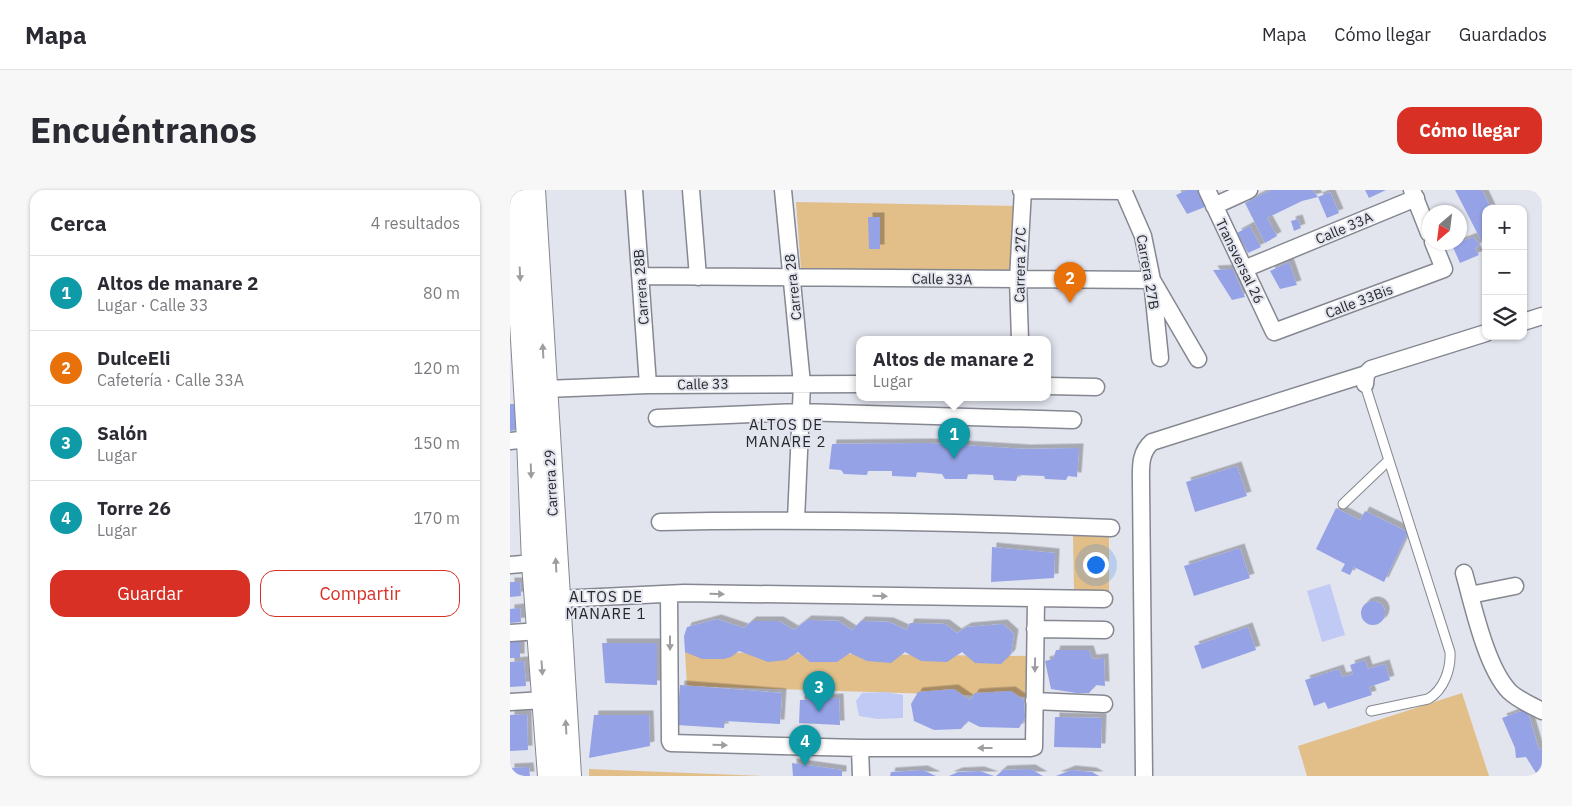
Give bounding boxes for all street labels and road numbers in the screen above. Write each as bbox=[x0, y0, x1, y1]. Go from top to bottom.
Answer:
street label: Calle 33A bbox=[1313, 208, 1375, 248]
street label: Transversal 26 bbox=[1212, 216, 1268, 306]
street label: Carrera 27C bbox=[1010, 227, 1030, 303]
street label: Carrera 27B bbox=[1133, 233, 1163, 311]
street label: Carrera 28B bbox=[629, 249, 653, 325]
street label: Carrera 28 bbox=[781, 253, 805, 321]
street label: Calle 33A bbox=[912, 269, 972, 289]
street label: Calle 33Bis bbox=[1323, 280, 1396, 322]
street label: Calle 33 bbox=[677, 375, 729, 393]
street label: Carrera 29 bbox=[540, 449, 562, 517]

